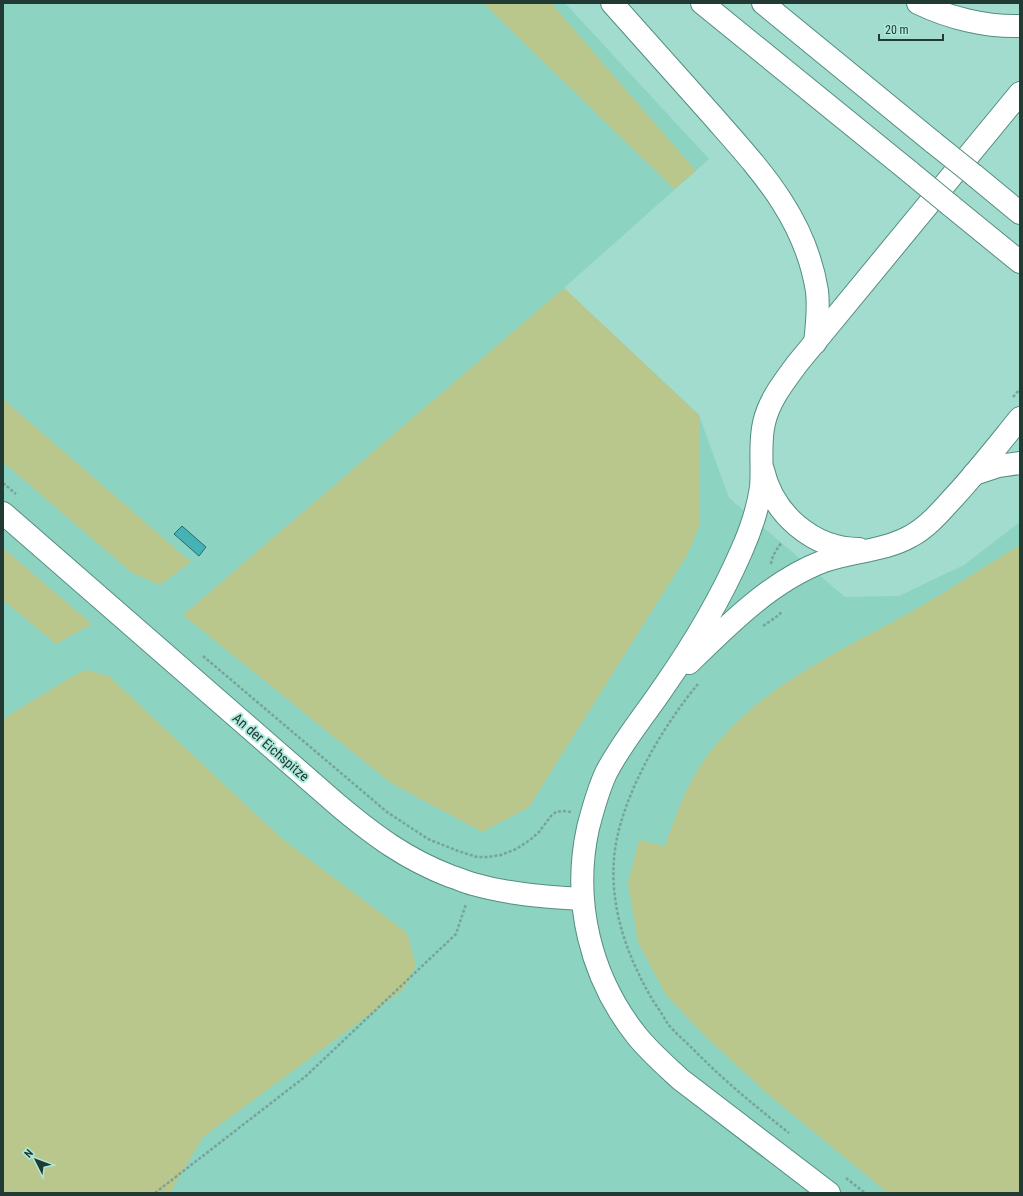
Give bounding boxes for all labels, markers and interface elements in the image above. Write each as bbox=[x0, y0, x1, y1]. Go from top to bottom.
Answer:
scale bar bbox=[879, 16, 943, 42]
text: 20 m bbox=[885, 23, 909, 37]
street label: An der Eichspitze bbox=[230, 710, 313, 785]
north arrow bbox=[16, 1140, 56, 1180]
text: N bbox=[22, 1147, 36, 1161]

